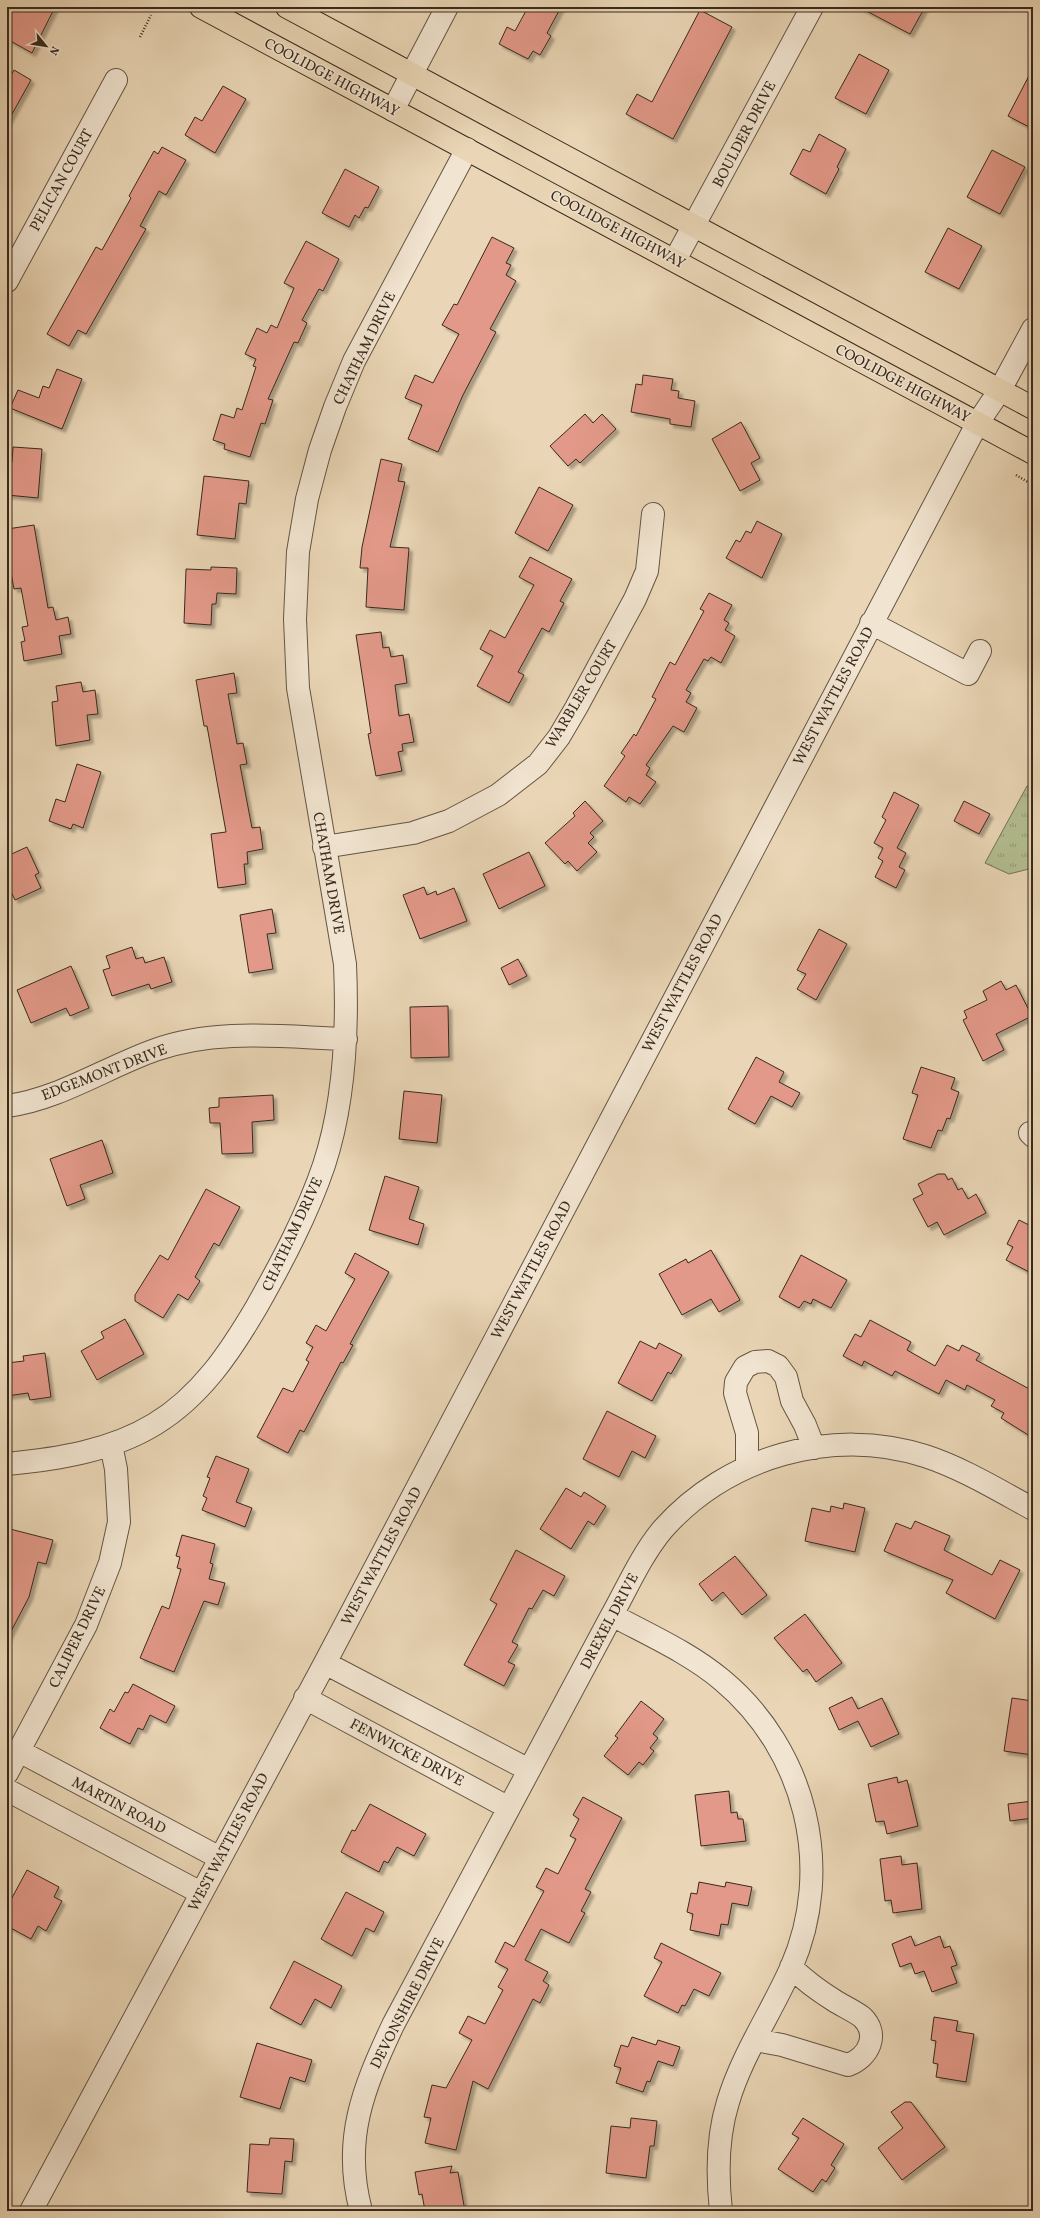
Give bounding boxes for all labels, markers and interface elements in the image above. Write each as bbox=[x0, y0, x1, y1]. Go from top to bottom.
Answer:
north arrow bbox=[26, 26, 66, 66]
street label: COOLIDGE HIGHWAY bbox=[260, 34, 403, 123]
text: N bbox=[45, 43, 62, 57]
street label: BOULDER DRIVE bbox=[708, 78, 782, 192]
street label: PELICAN COURT bbox=[25, 126, 99, 236]
street label: COOLIDGE HIGHWAY bbox=[546, 186, 689, 275]
street label: CHATHAM DRIVE bbox=[329, 288, 402, 409]
street label: COOLIDGE HIGHWAY bbox=[831, 340, 974, 429]
street label: WEST WATTLES ROAD bbox=[789, 624, 880, 770]
street label: WARBLER COURT bbox=[542, 636, 623, 753]
street label: CHATHAM DRIVE bbox=[306, 811, 349, 936]
street label: WEST WATTLES ROAD bbox=[638, 911, 729, 1057]
street label: EDGEMONT DRIVE bbox=[39, 1040, 170, 1107]
street label: CHATHAM DRIVE bbox=[258, 1174, 329, 1295]
street label: WEST WATTLES ROAD bbox=[487, 1198, 578, 1344]
street label: WEST WATTLES ROAD bbox=[337, 1484, 428, 1630]
street label: DREXEL DRIVE bbox=[576, 1570, 645, 1674]
street label: CALIPER DRIVE bbox=[45, 1583, 112, 1692]
street label: FENWICKE DRIVE bbox=[345, 1714, 467, 1792]
street label: WEST WATTLES ROAD bbox=[184, 1770, 275, 1916]
street label: MARTIN ROAD bbox=[67, 1773, 169, 1840]
street label: DEVONSHIRE DRIVE bbox=[366, 1934, 451, 2073]

